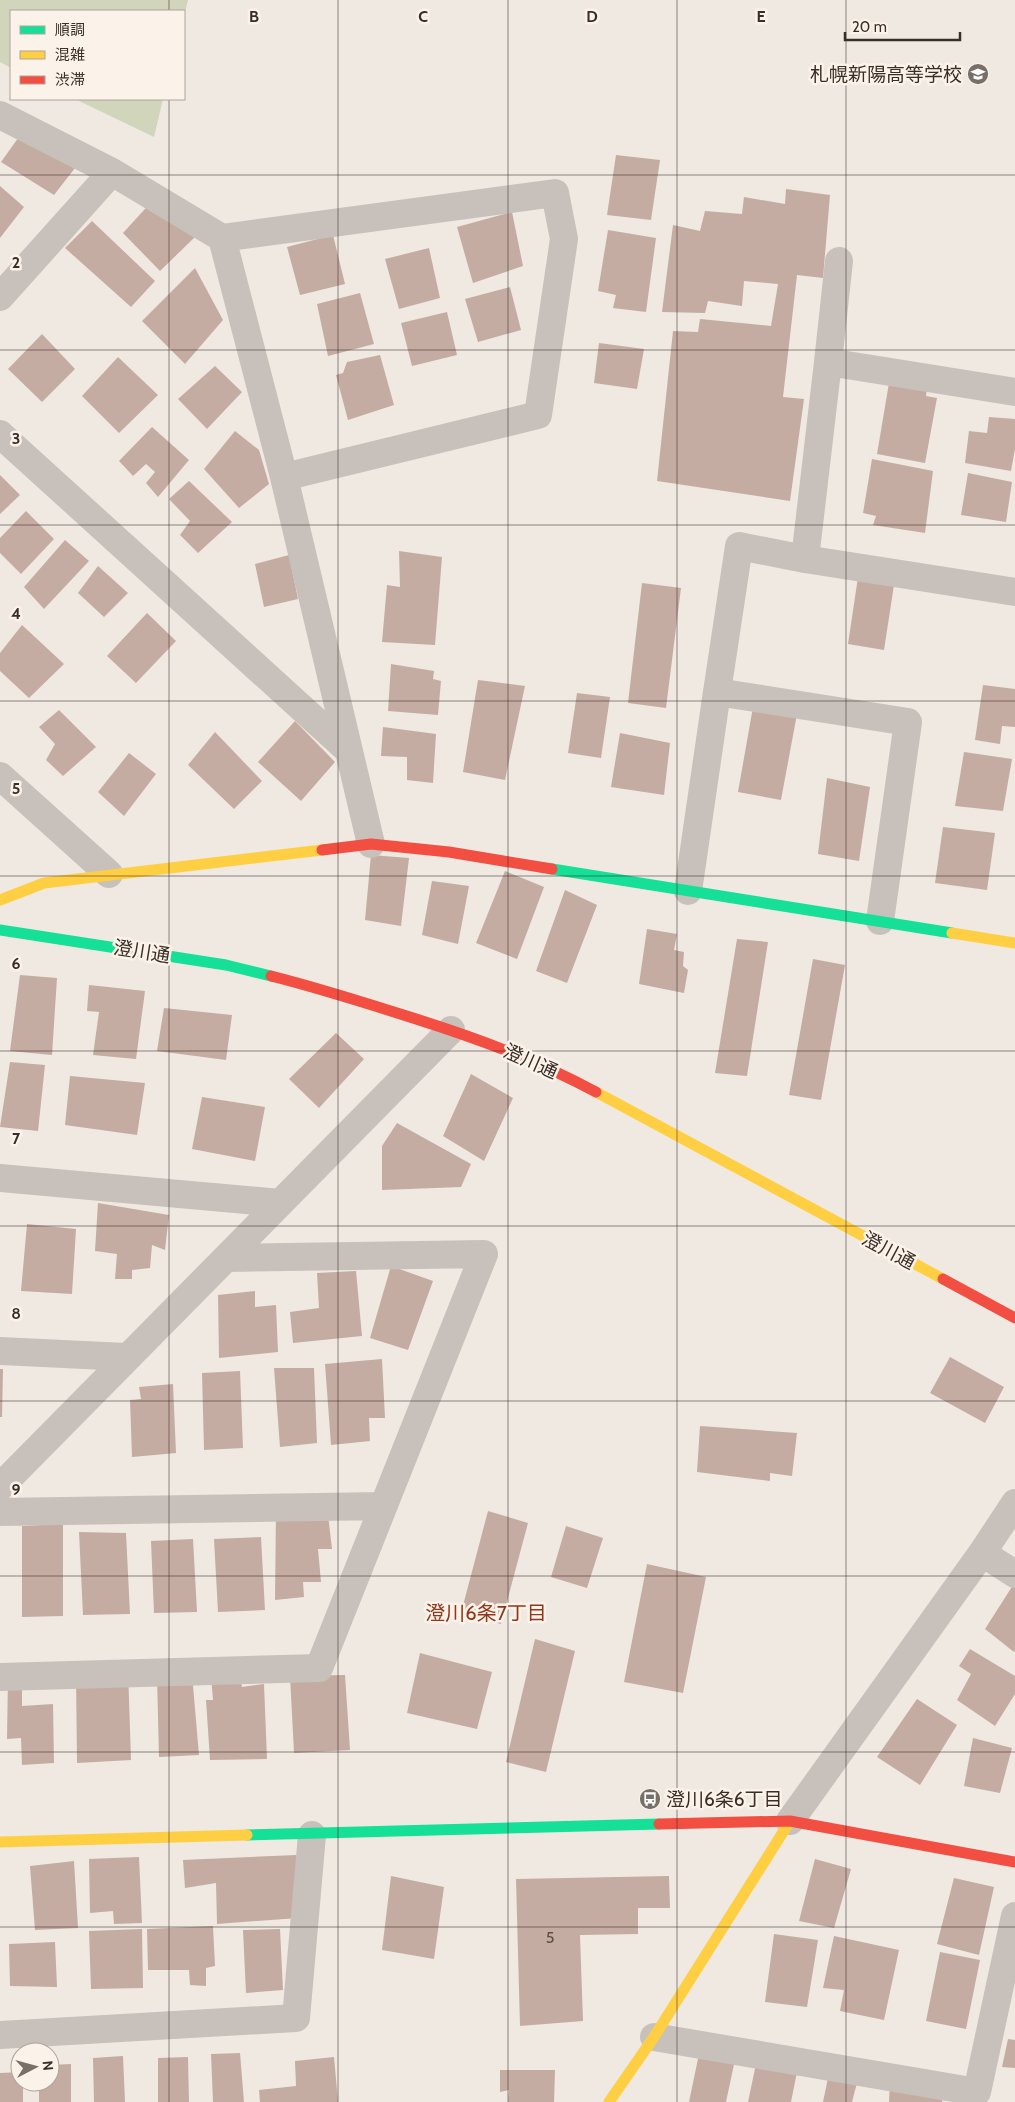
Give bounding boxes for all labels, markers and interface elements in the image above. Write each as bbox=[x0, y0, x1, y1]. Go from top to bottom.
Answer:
text: B bbox=[249, 7, 259, 26]
text: C bbox=[418, 7, 428, 26]
text: D bbox=[586, 7, 598, 26]
text: E bbox=[756, 7, 766, 26]
legend bbox=[10, 10, 185, 100]
scale bar bbox=[845, 10, 960, 42]
text: 20 m bbox=[852, 18, 887, 36]
text: 順調 bbox=[55, 21, 85, 39]
text: 混雑 bbox=[55, 46, 85, 64]
school or university icon: 札幌新陽高等学校 bbox=[966, 62, 990, 86]
place label: 札幌新陽高等学校 bbox=[810, 63, 962, 86]
text: 渋滞 bbox=[55, 71, 85, 89]
text: 2 bbox=[12, 253, 20, 272]
text: 3 bbox=[12, 429, 20, 448]
text: 4 bbox=[11, 604, 21, 623]
text: 5 bbox=[12, 779, 20, 798]
street label: 澄川通 bbox=[112, 936, 172, 967]
text: 6 bbox=[12, 954, 21, 973]
street label: 澄川通 bbox=[500, 1039, 562, 1084]
text: 7 bbox=[12, 1129, 21, 1148]
street label: 澄川通 bbox=[858, 1227, 919, 1274]
text: 8 bbox=[11, 1304, 21, 1323]
text: 9 bbox=[12, 1480, 21, 1499]
district label: 澄川6条7丁目 bbox=[425, 1601, 547, 1625]
bus stop icon: 澄川6条6丁目 bbox=[638, 1787, 662, 1811]
place label: 澄川6条6丁目 bbox=[666, 1788, 783, 1811]
house number: 5 bbox=[546, 1928, 554, 1947]
north arrow bbox=[10, 2042, 60, 2092]
text: N bbox=[38, 2060, 57, 2072]

